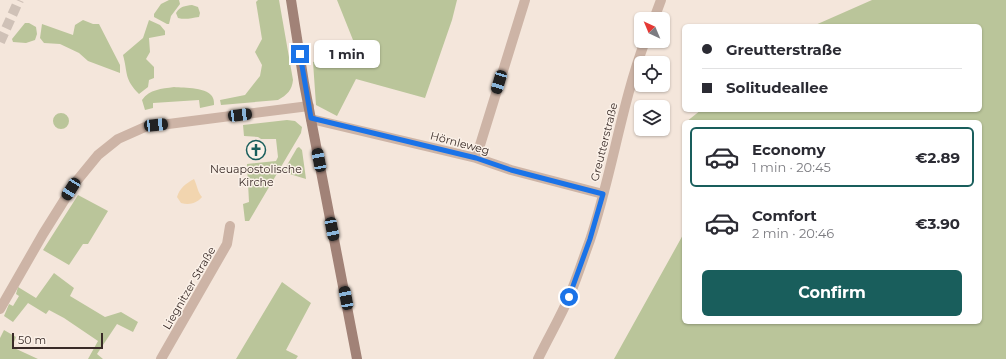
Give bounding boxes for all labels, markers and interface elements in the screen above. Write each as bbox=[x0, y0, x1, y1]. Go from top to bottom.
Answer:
north arrow bbox=[634, 12, 670, 48]
map controls bbox=[634, 12, 670, 136]
callout: 1 min bbox=[314, 40, 380, 68]
text: Greutterstraße bbox=[726, 40, 842, 59]
route end bbox=[291, 45, 309, 63]
text: 1 min bbox=[329, 46, 365, 62]
button: locate bbox=[634, 56, 670, 92]
car bbox=[490, 69, 508, 95]
text: Solitudeallee bbox=[726, 78, 828, 97]
button: layers bbox=[634, 100, 670, 136]
street label: Greutterstraße bbox=[587, 101, 621, 183]
car bbox=[227, 108, 253, 122]
car bbox=[143, 118, 169, 132]
street label: Hörnleweg bbox=[429, 128, 491, 158]
church icon: Neuapostolische Kirche bbox=[245, 139, 267, 161]
icon: car bbox=[704, 139, 740, 175]
text: Economy bbox=[752, 140, 825, 159]
car bbox=[311, 147, 327, 173]
text: €2.89 bbox=[915, 148, 960, 167]
text: 1 min · 20:45 bbox=[752, 159, 831, 175]
place label: Neuapostolische Kirche bbox=[210, 162, 302, 189]
car bbox=[60, 176, 82, 202]
icon: car bbox=[704, 205, 740, 241]
text: Comfort bbox=[752, 206, 817, 225]
text: €3.90 bbox=[915, 214, 960, 233]
car bbox=[324, 216, 340, 242]
text: 2 min · 20:46 bbox=[752, 225, 834, 241]
street label: Liegnitzer Straße bbox=[160, 244, 219, 332]
button: Confirm bbox=[702, 270, 962, 316]
car bbox=[338, 285, 354, 311]
route start bbox=[560, 288, 578, 306]
scale bar bbox=[12, 331, 103, 350]
text: 50 m bbox=[18, 333, 46, 347]

